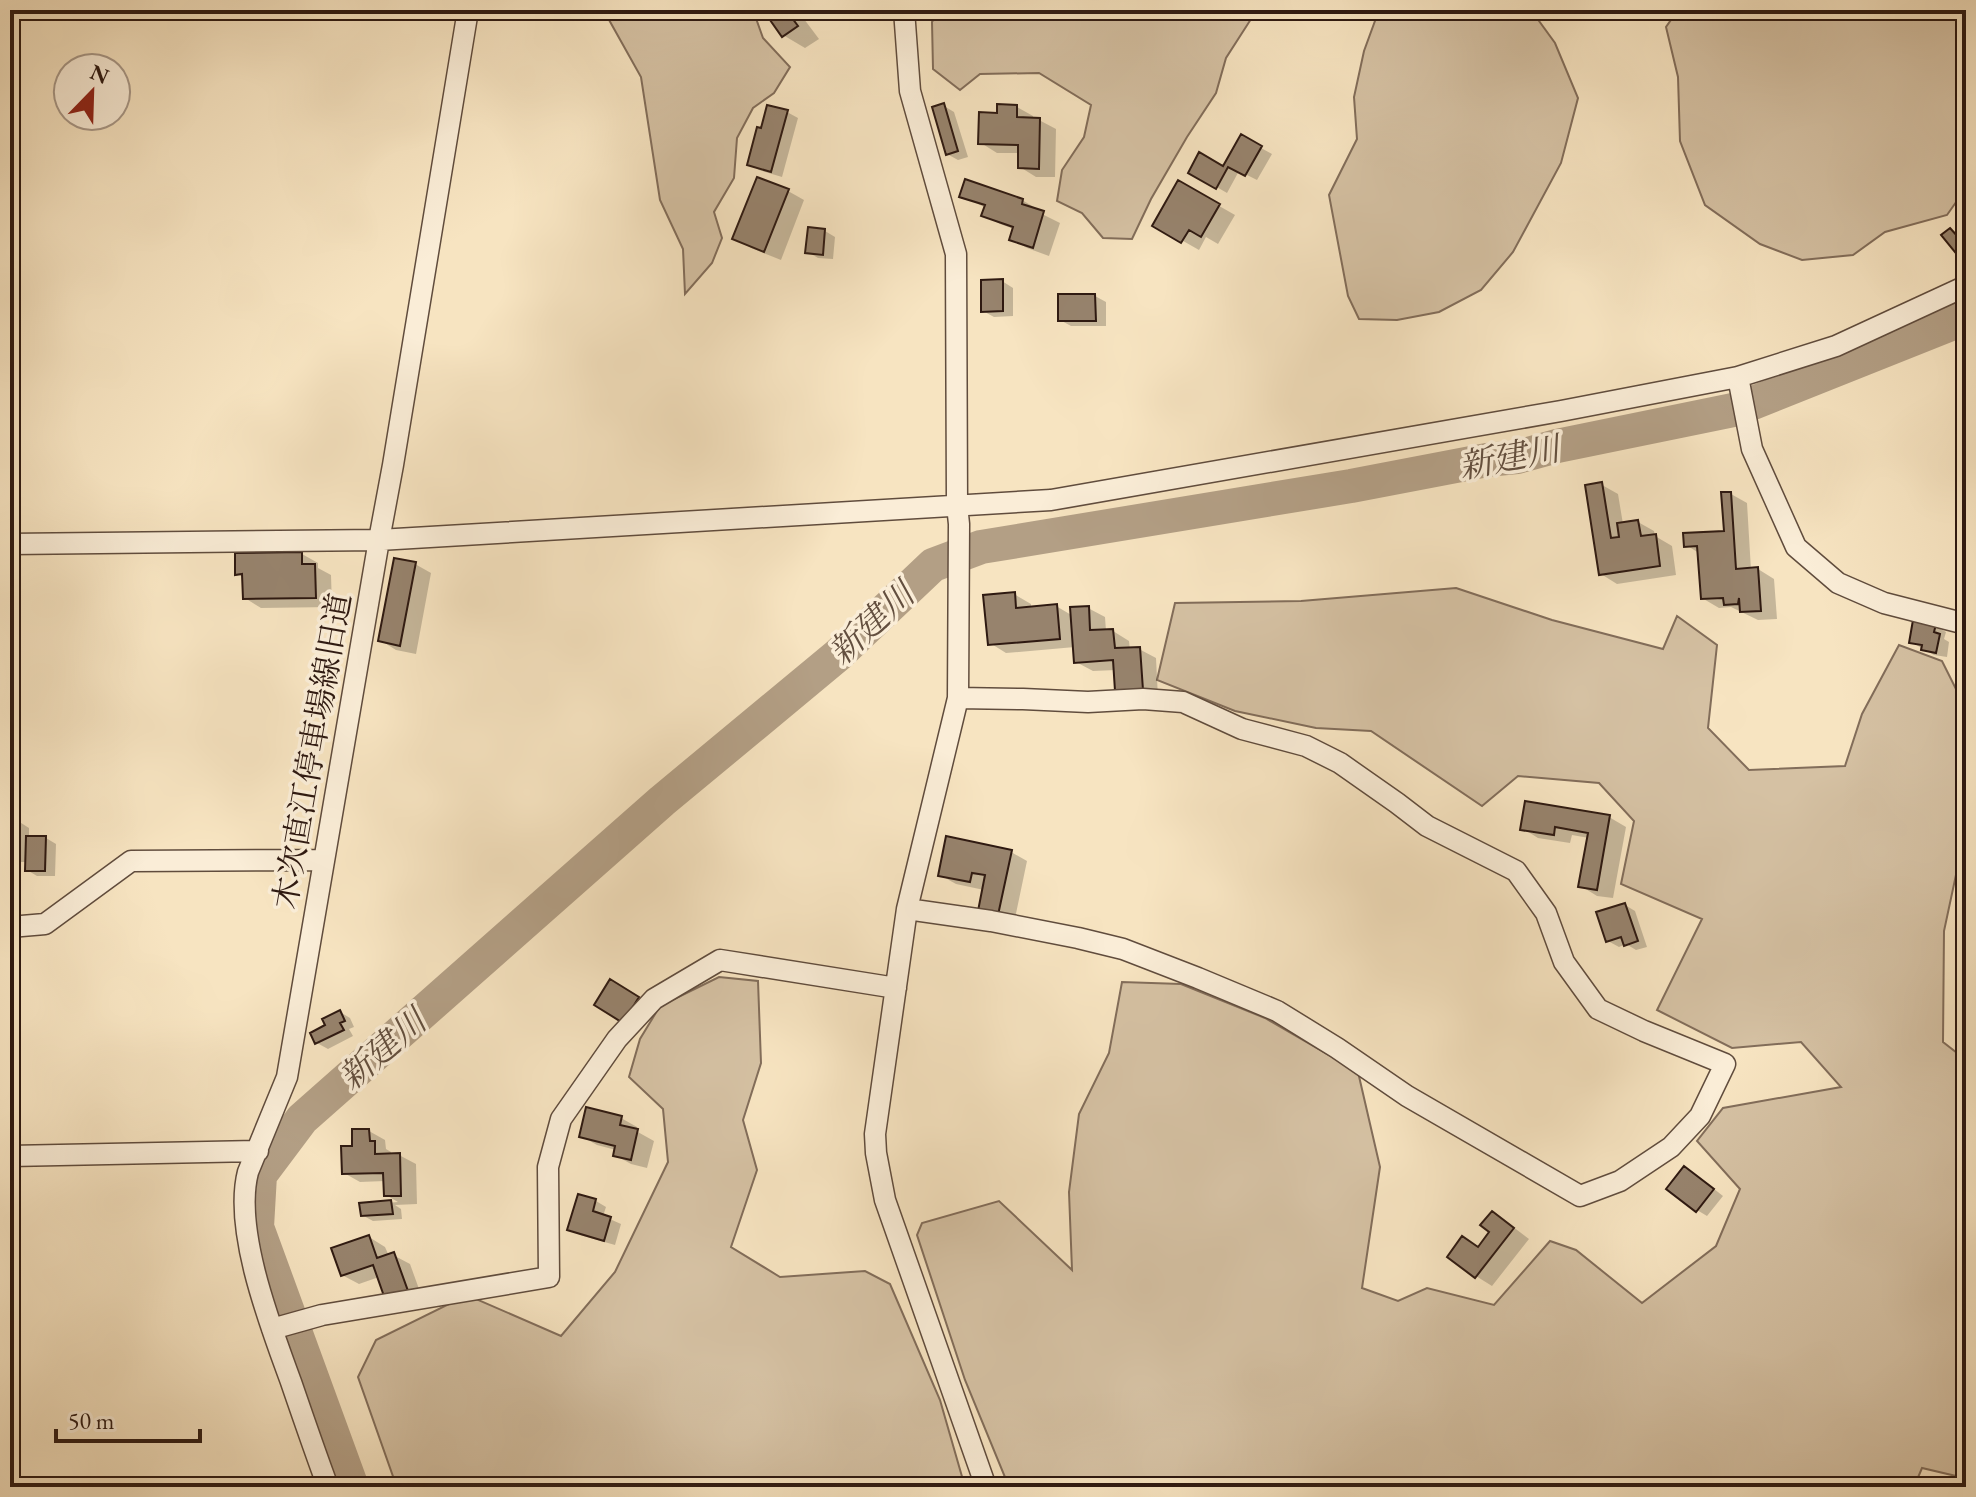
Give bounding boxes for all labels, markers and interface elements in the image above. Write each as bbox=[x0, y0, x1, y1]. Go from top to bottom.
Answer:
north arrow bbox=[52, 52, 132, 132]
text: N bbox=[86, 57, 114, 91]
water label: 新建川 bbox=[1455, 425, 1567, 488]
water label: 新建川 bbox=[819, 569, 926, 674]
street label: 木次直江停車場線旧道 bbox=[264, 590, 360, 912]
water label: 新建川 bbox=[329, 996, 438, 1099]
scale bar bbox=[56, 1393, 200, 1443]
text: 50 m bbox=[68, 1405, 115, 1436]

